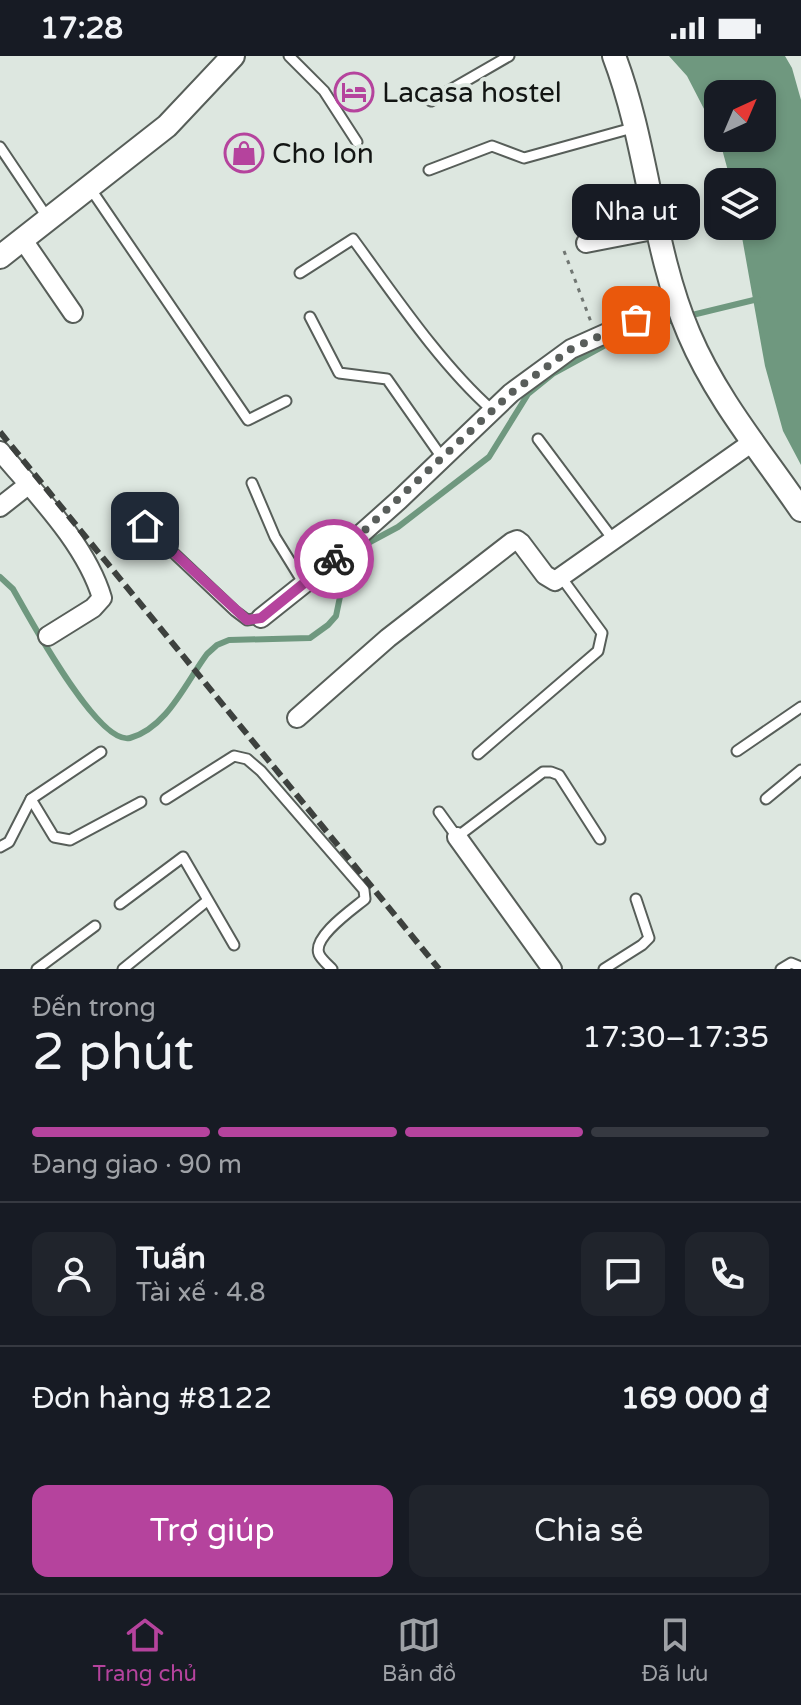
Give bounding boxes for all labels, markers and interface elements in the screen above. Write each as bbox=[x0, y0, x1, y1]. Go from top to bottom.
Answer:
text: 17:28 bbox=[40, 10, 123, 47]
hotel icon: Lacasa hostel bbox=[333, 71, 375, 113]
place label: Lacasa hostel bbox=[382, 76, 562, 110]
north arrow bbox=[704, 80, 776, 152]
map controls bbox=[704, 80, 776, 240]
shop icon: Cho lon bbox=[223, 132, 265, 174]
place label: Cho lon bbox=[272, 137, 374, 171]
button: layers bbox=[704, 168, 776, 240]
callout: Nha ut bbox=[572, 184, 700, 240]
text: Nha ut bbox=[594, 196, 678, 227]
pin bbox=[602, 286, 670, 354]
icon: bag bbox=[614, 298, 658, 342]
pin bbox=[111, 492, 179, 560]
icon: home bbox=[123, 504, 167, 548]
courier bbox=[294, 519, 374, 599]
icon: bike bbox=[312, 537, 356, 581]
text: Đến trong bbox=[32, 992, 156, 1023]
text: 17:30–17:35 bbox=[582, 1019, 769, 1056]
text: 2 phút bbox=[32, 1021, 194, 1084]
text: Đang giao · 90 m bbox=[32, 1149, 242, 1180]
button: person bbox=[32, 1232, 116, 1316]
button: chat bbox=[581, 1232, 665, 1316]
button: phone bbox=[685, 1232, 769, 1316]
text: Tuấn bbox=[136, 1240, 206, 1277]
text: Tài xế · 4.8 bbox=[136, 1277, 266, 1308]
text: Đơn hàng #8122 bbox=[32, 1380, 272, 1417]
text: 169 000 ₫ bbox=[621, 1380, 769, 1417]
button: Trợ giúp bbox=[32, 1485, 393, 1577]
button: Chia sẻ bbox=[409, 1485, 769, 1577]
tab: Trang chủ bbox=[93, 1613, 197, 1687]
tab: Bản đồ bbox=[382, 1613, 456, 1687]
tab: Đã lưu bbox=[641, 1613, 708, 1687]

